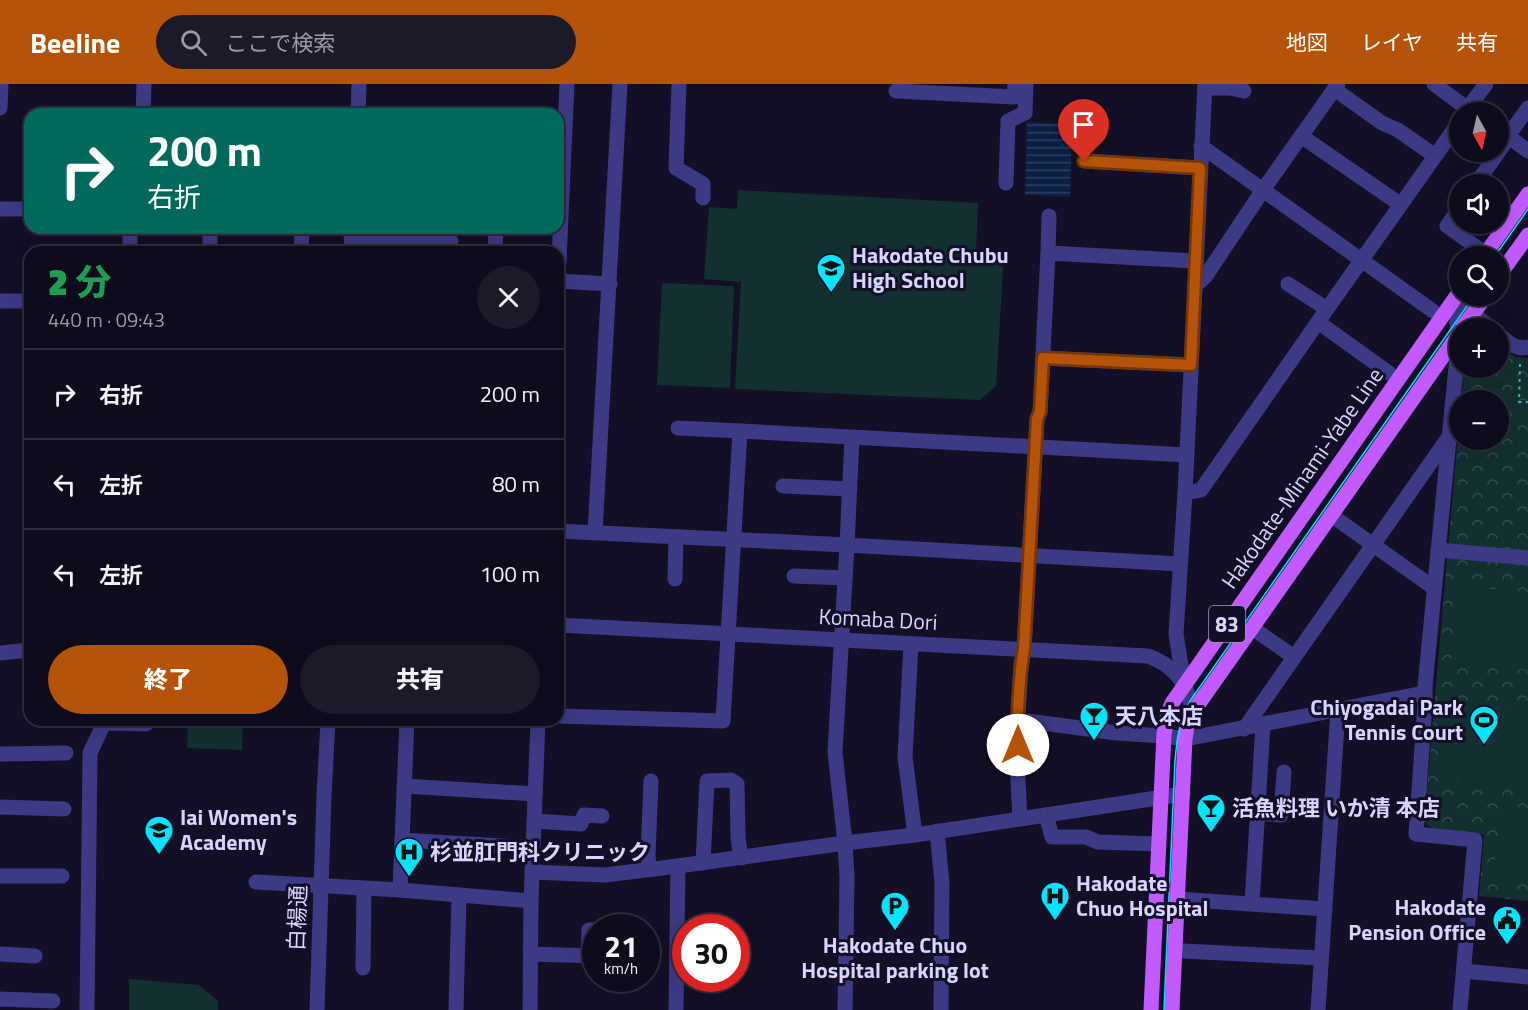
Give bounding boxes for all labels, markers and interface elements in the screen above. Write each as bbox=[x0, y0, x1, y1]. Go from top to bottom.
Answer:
search box bbox=[156, 15, 576, 69]
text: Beeline bbox=[30, 21, 120, 64]
icon: search bbox=[177, 26, 210, 59]
text: ここで検索 bbox=[225, 26, 335, 60]
text: 地図 bbox=[1286, 26, 1328, 58]
text: レイヤ bbox=[1361, 26, 1423, 58]
text: 共有 bbox=[1456, 26, 1498, 58]
pin bbox=[1058, 99, 1109, 161]
north arrow bbox=[1449, 102, 1509, 162]
map controls bbox=[1449, 102, 1509, 450]
icon: arrive bbox=[1067, 108, 1100, 141]
text: 200 m bbox=[147, 118, 262, 182]
icon: right bbox=[48, 132, 126, 210]
button: sound bbox=[1449, 174, 1509, 234]
text: 右折 bbox=[147, 176, 201, 217]
place label: Hakodate Chubu High School bbox=[852, 238, 1009, 297]
button: search bbox=[1449, 246, 1509, 306]
school or university icon: Hakodate Chubu High School bbox=[815, 252, 847, 294]
text: 2 分 bbox=[48, 254, 112, 309]
button: close bbox=[477, 266, 540, 329]
text: 440 m · 09:43 bbox=[48, 304, 165, 335]
button: + bbox=[1449, 318, 1509, 378]
street label: Hakodate-Minami-Yabe Line bbox=[1212, 360, 1392, 596]
text: 200 m bbox=[480, 377, 540, 411]
icon: right bbox=[48, 378, 81, 411]
text: 右折 bbox=[99, 378, 143, 412]
button: − bbox=[1449, 390, 1509, 450]
text: 80 m bbox=[492, 467, 540, 501]
icon: left bbox=[48, 468, 81, 501]
text: 左折 bbox=[99, 468, 143, 502]
text: 100 m bbox=[480, 557, 540, 591]
icon: left bbox=[48, 558, 81, 591]
text: 左折 bbox=[99, 558, 143, 592]
street label: Komaba Dori bbox=[818, 599, 938, 639]
road number: 83 bbox=[1209, 606, 1245, 642]
button: 終了 bbox=[48, 645, 288, 714]
button: 共有 bbox=[300, 645, 540, 714]
place label: Chiyogadai Park Tennis Court bbox=[1310, 690, 1464, 749]
place label: 天八本店 bbox=[1115, 699, 1203, 733]
bar icon: 天八本店 bbox=[1078, 700, 1110, 742]
sports icon: Chiyogadai Park Tennis Court bbox=[1468, 704, 1500, 746]
position arrow bbox=[986, 713, 1050, 777]
place label: 活魚料理 いか清 本店 bbox=[1232, 791, 1440, 825]
bar icon: 活魚料理 いか清 本店 bbox=[1195, 792, 1227, 834]
place label: Iai Women's Academy bbox=[180, 800, 297, 859]
school or university icon: Iai Women's Academy bbox=[143, 814, 175, 856]
place label: 杉並肛門科クリニック bbox=[430, 835, 650, 869]
hospital icon: 杉並肛門科クリニック bbox=[393, 836, 425, 878]
place label: Hakodate Chuo Hospital bbox=[1076, 866, 1209, 925]
hospital icon: Hakodate Chuo Hospital bbox=[1039, 880, 1071, 922]
street label: 白楊通 bbox=[279, 884, 315, 952]
parking icon: Hakodate Chuo Hospital parking lot bbox=[879, 890, 911, 932]
place label: Hakodate Pension Office bbox=[1348, 890, 1486, 949]
public building icon: Hakodate Pension Office bbox=[1491, 904, 1523, 946]
speed limit sign: 30 bbox=[672, 914, 750, 992]
text: 21 bbox=[604, 923, 638, 969]
place label: Hakodate Chuo Hospital parking lot bbox=[801, 928, 989, 987]
text: km/h bbox=[604, 957, 638, 980]

